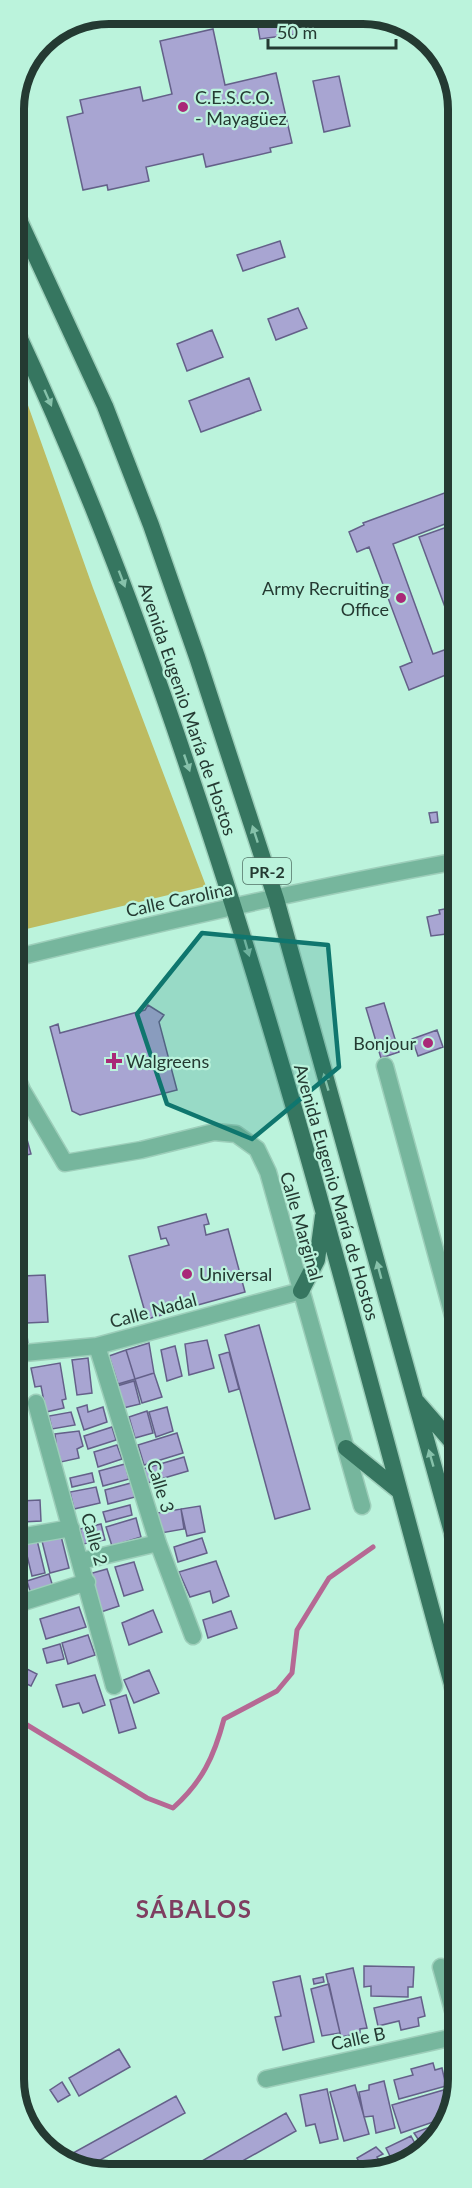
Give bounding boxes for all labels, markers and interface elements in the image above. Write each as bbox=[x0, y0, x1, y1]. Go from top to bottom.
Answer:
scale bar bbox=[268, 12, 396, 50]
text: 50 m bbox=[277, 21, 317, 43]
place label: C.E.S.C.O. - Mayagüez bbox=[195, 86, 287, 129]
marker: C.E.S.C.O. - Mayagüez bbox=[176, 100, 190, 114]
one-way arrow bbox=[43, 390, 52, 407]
one-way arrow bbox=[117, 570, 127, 588]
place label: Army Recruiting Office bbox=[262, 577, 389, 620]
street label: Avenida Eugenio María de Hostos bbox=[134, 580, 242, 838]
marker: Army Recruiting Office bbox=[394, 591, 408, 605]
one-way arrow bbox=[182, 754, 192, 772]
one-way arrow bbox=[250, 825, 259, 843]
road number: PR-2 bbox=[243, 858, 291, 884]
street label: Calle Carolina bbox=[124, 877, 234, 921]
one-way arrow bbox=[243, 939, 252, 957]
place label: Bonjour bbox=[353, 1032, 416, 1054]
marker: Bonjour bbox=[421, 1036, 435, 1050]
place label: Walgreens bbox=[126, 1050, 209, 1072]
marker: Walgreens bbox=[107, 1054, 121, 1068]
street label: Avenida Eugenio María de Hostos bbox=[290, 1061, 384, 1323]
one-way arrow bbox=[321, 1073, 330, 1091]
street label: Calle Marginal bbox=[276, 1169, 328, 1283]
one-way arrow bbox=[374, 1261, 383, 1279]
place label: Universal bbox=[199, 1263, 272, 1285]
marker: Universal bbox=[180, 1267, 194, 1281]
street label: Calle Nadal bbox=[107, 1288, 199, 1332]
one-way arrow bbox=[425, 1449, 435, 1467]
street label: Calle 3 bbox=[143, 1457, 179, 1515]
street label: Calle 2 bbox=[77, 1510, 113, 1568]
district label: SÁBALOS bbox=[136, 1894, 252, 1923]
street label: Calle B bbox=[329, 2022, 387, 2054]

